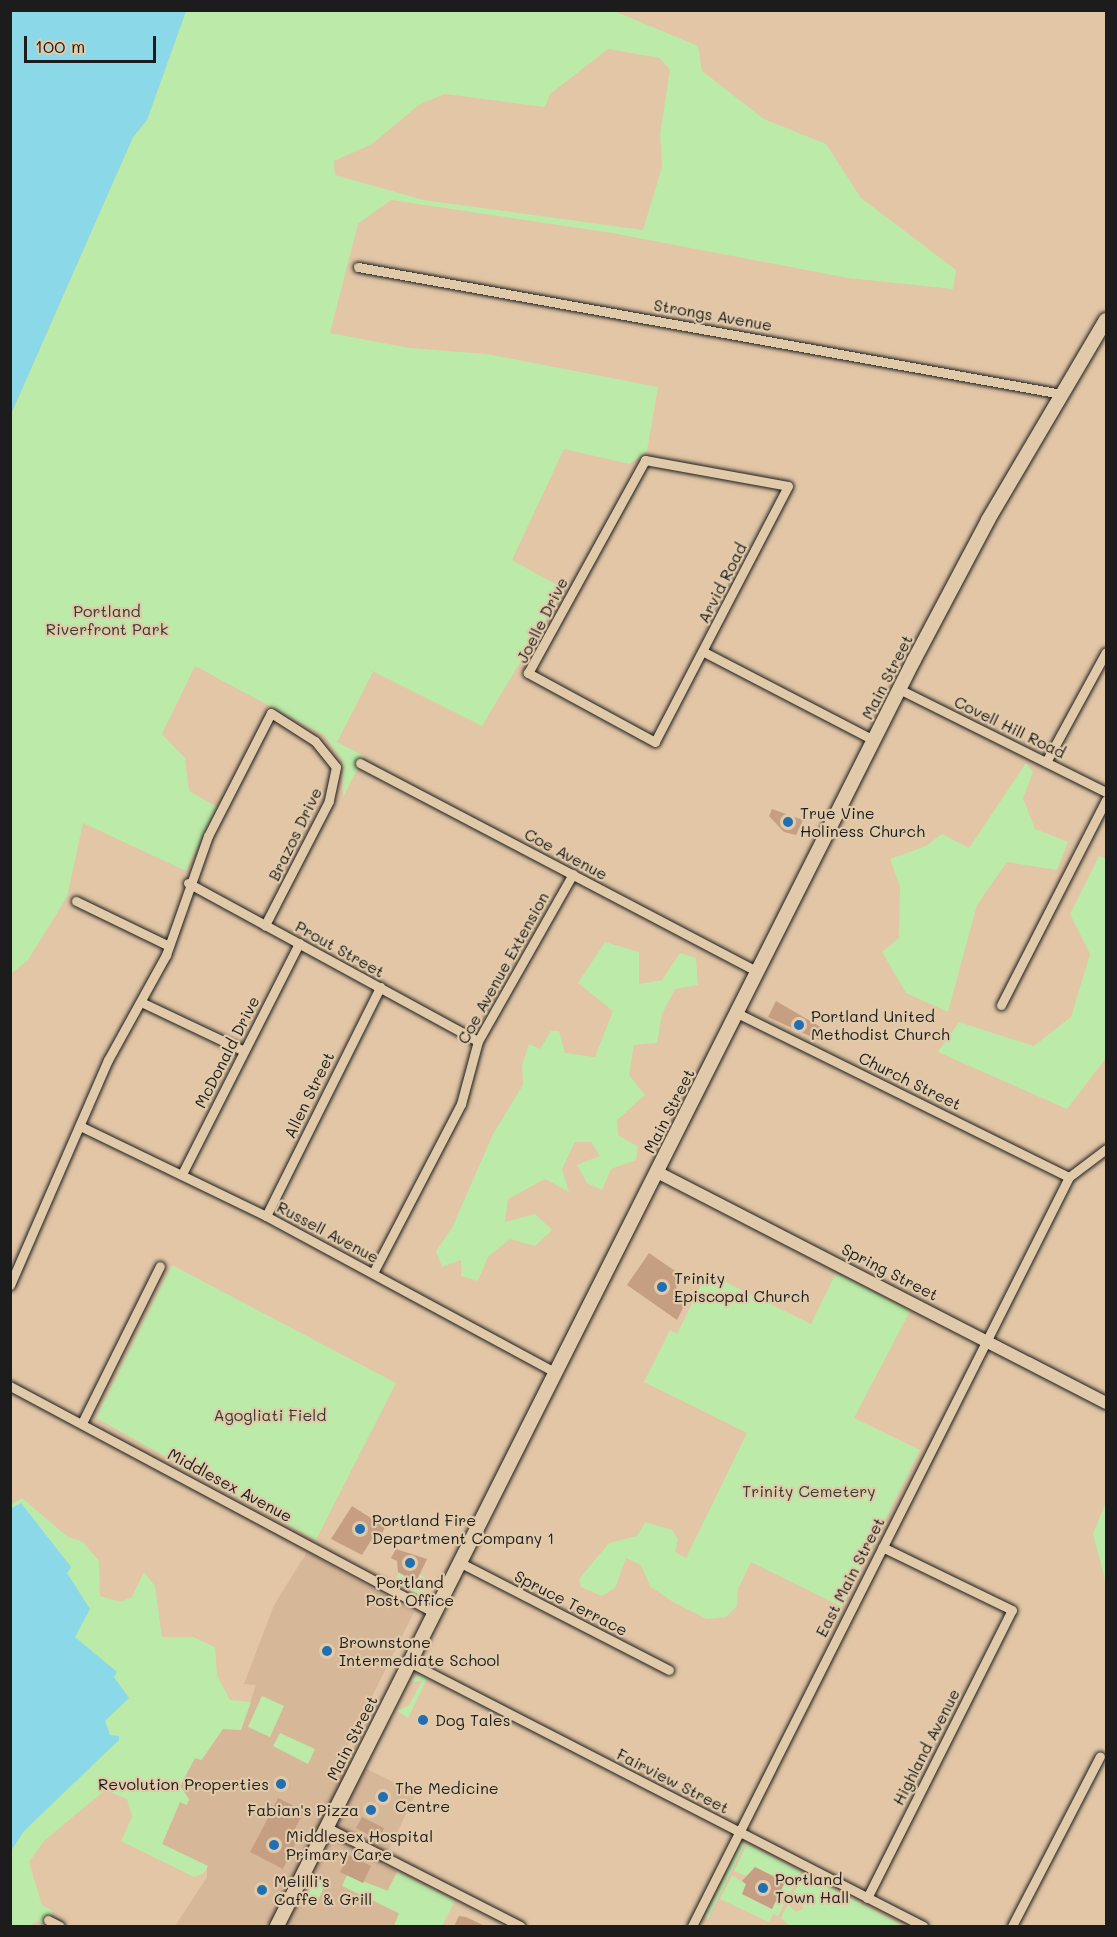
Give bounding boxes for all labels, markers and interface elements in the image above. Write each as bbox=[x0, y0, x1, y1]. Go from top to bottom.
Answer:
scale bar bbox=[27, 24, 159, 62]
text: 100 m bbox=[35, 34, 85, 58]
street label: Strongs Avenue bbox=[652, 295, 774, 335]
street label: Arvid Road bbox=[694, 540, 750, 626]
street label: Joelle Drive bbox=[512, 574, 572, 666]
park label: Portland Riverfront Park bbox=[46, 601, 168, 639]
street label: Main Street bbox=[857, 631, 917, 723]
street label: Covell Hill Road bbox=[951, 692, 1069, 762]
street label: Brazos Drive bbox=[264, 784, 326, 884]
place label: True Vine Holiness Church bbox=[800, 803, 925, 841]
marker: True Vine Holiness Church bbox=[781, 815, 795, 829]
street label: Coe Avenue bbox=[521, 824, 611, 884]
street label: Coe Avenue Extension bbox=[453, 889, 553, 1047]
street label: Prout Street bbox=[292, 917, 388, 981]
street label: McDonald Drive bbox=[191, 993, 263, 1111]
place label: Portland United Methodist Church bbox=[811, 1006, 950, 1044]
marker: Portland United Methodist Church bbox=[792, 1018, 806, 1032]
street label: Church Street bbox=[856, 1048, 964, 1114]
street label: Allen Street bbox=[280, 1049, 338, 1141]
street label: Main Street bbox=[639, 1065, 699, 1157]
street label: Russell Avenue bbox=[274, 1197, 382, 1267]
street label: Spring Street bbox=[838, 1239, 942, 1305]
place label: Trinity Episcopal Church bbox=[674, 1268, 809, 1306]
marker: Trinity Episcopal Church bbox=[655, 1280, 669, 1294]
park label: Agogliati Field bbox=[214, 1405, 326, 1425]
street label: Middlesex Avenue bbox=[164, 1444, 296, 1526]
park label: Trinity Cemetery bbox=[742, 1481, 876, 1501]
place label: Portland Fire Department Company 1 bbox=[372, 1510, 554, 1548]
street label: East Main Street bbox=[812, 1514, 888, 1640]
marker: Portland Fire Department Company 1 bbox=[353, 1522, 367, 1536]
marker: Portland Post Office bbox=[403, 1556, 417, 1570]
street label: Spruce Terrace bbox=[511, 1566, 631, 1640]
place label: Portland Post Office bbox=[366, 1572, 454, 1610]
place label: Brownstone Intermediate School bbox=[339, 1632, 500, 1670]
marker: Brownstone Intermediate School bbox=[320, 1644, 334, 1658]
street label: Highland Avenue bbox=[888, 1686, 964, 1808]
street label: Main Street bbox=[322, 1692, 382, 1784]
place label: Dog Tales bbox=[435, 1710, 510, 1730]
marker: Dog Tales bbox=[416, 1713, 430, 1727]
street label: Fairview Street bbox=[614, 1744, 732, 1818]
place label: Revolution Properties bbox=[98, 1774, 269, 1794]
marker: Revolution Properties bbox=[274, 1777, 288, 1791]
place label: The Medicine Centre bbox=[395, 1778, 499, 1816]
marker: The Medicine Centre bbox=[376, 1790, 390, 1804]
place label: Fabian's Pizza bbox=[247, 1800, 359, 1820]
marker: Fabian's Pizza bbox=[364, 1803, 378, 1817]
place label: Middlesex Hospital Primary Care bbox=[286, 1826, 433, 1864]
marker: Middlesex Hospital Primary Care bbox=[267, 1838, 281, 1852]
place label: Portland Town Hall bbox=[775, 1869, 849, 1907]
place label: Melilli's Caffe & Grill bbox=[274, 1871, 372, 1909]
marker: Portland Town Hall bbox=[756, 1881, 770, 1895]
marker: Melilli's Caffe & Grill bbox=[255, 1883, 269, 1897]

